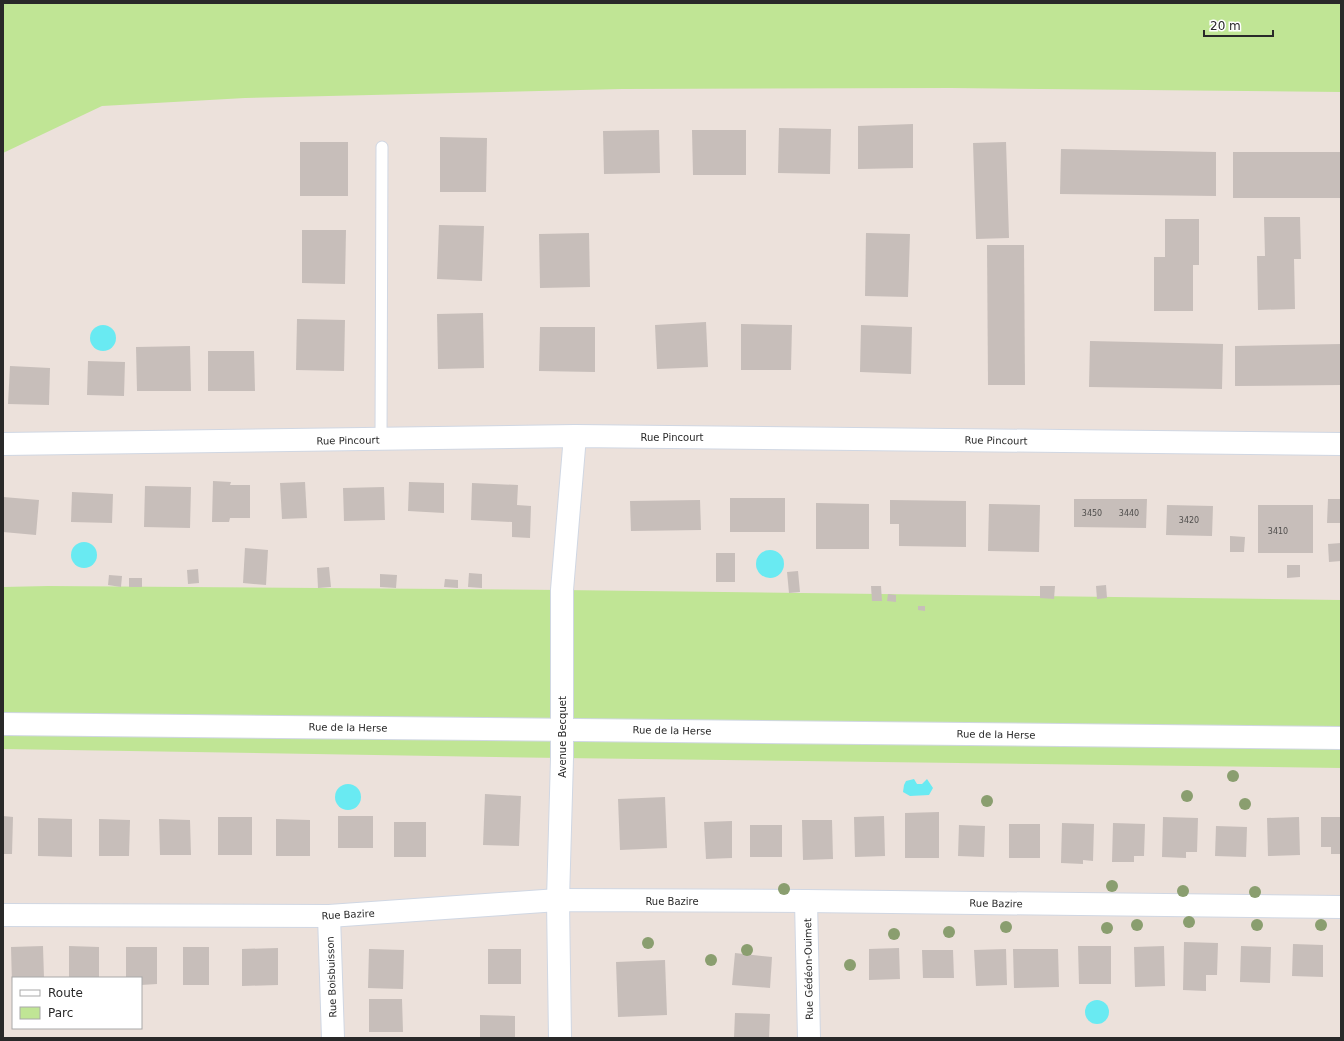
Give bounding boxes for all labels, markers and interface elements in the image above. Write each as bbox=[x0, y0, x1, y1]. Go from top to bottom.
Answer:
scale bar bbox=[1204, 12, 1273, 38]
text: 20 m bbox=[1210, 19, 1241, 33]
street label: Rue Pincourt bbox=[640, 432, 704, 443]
street label: Rue Pincourt bbox=[316, 434, 380, 447]
street label: Rue Pincourt bbox=[964, 434, 1028, 447]
house number: 3450 bbox=[1082, 509, 1102, 518]
house number: 3440 bbox=[1119, 509, 1139, 518]
house number: 3420 bbox=[1179, 516, 1199, 525]
house number: 3410 bbox=[1268, 527, 1288, 536]
street label: Avenue Becquet bbox=[557, 696, 568, 778]
street label: Rue de la Herse bbox=[308, 721, 388, 734]
street label: Rue de la Herse bbox=[632, 724, 712, 737]
street label: Rue de la Herse bbox=[956, 728, 1036, 741]
street label: Rue Bazire bbox=[645, 896, 699, 907]
street label: Rue Bazire bbox=[969, 898, 1023, 909]
street label: Rue Bazire bbox=[321, 908, 375, 921]
street label: Rue Gédéon-Ouimet bbox=[802, 918, 815, 1020]
street label: Rue Boisbuisson bbox=[325, 936, 338, 1018]
legend bbox=[12, 977, 142, 1029]
text: Route bbox=[48, 986, 83, 1000]
text: Parc bbox=[48, 1006, 73, 1020]

